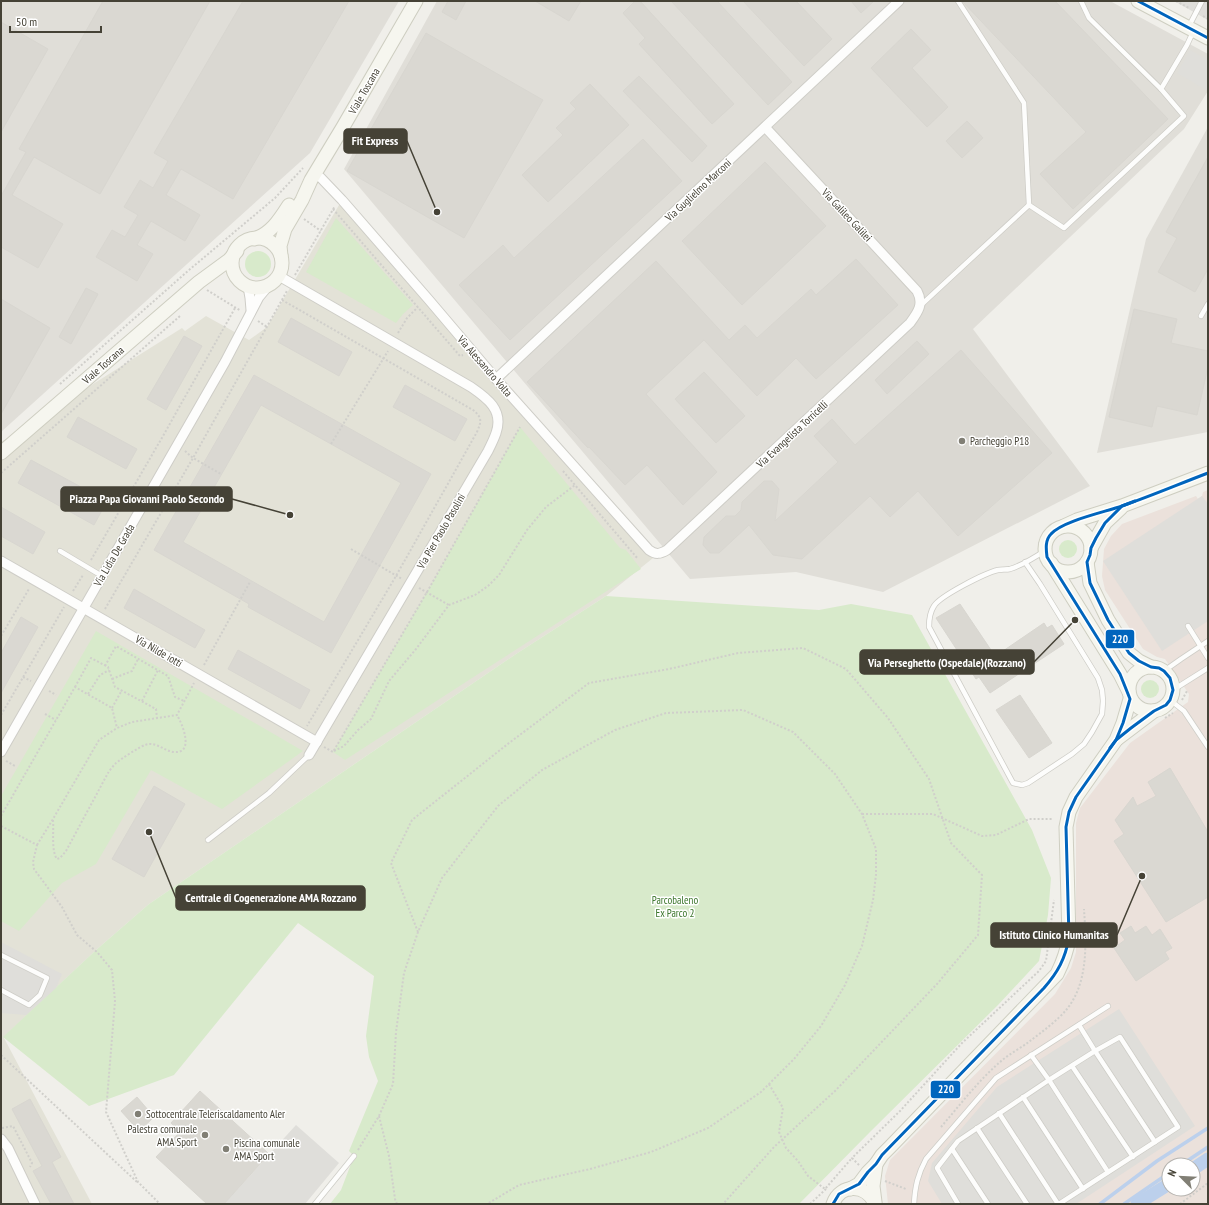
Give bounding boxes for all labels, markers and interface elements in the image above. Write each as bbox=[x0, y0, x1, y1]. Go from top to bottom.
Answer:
scale bar bbox=[10, 8, 101, 34]
text: 50 m bbox=[16, 14, 37, 29]
street label: Viale Toscana bbox=[345, 65, 383, 117]
callout: Fit Express bbox=[344, 129, 407, 153]
text: Fit Express bbox=[352, 133, 398, 148]
street label: Via Guglielmo Marconi bbox=[661, 156, 734, 225]
street label: Via Galileo Galilei bbox=[818, 185, 875, 244]
street label: Via Alessandro Volta bbox=[454, 332, 515, 400]
street label: Viale Toscana bbox=[78, 343, 127, 388]
street label: Via Evangelista Torricelli bbox=[753, 397, 831, 471]
place label: Parcheggio P18 bbox=[970, 434, 1029, 448]
marker: Parcheggio P18 bbox=[957, 436, 967, 446]
callout: Piazza Papa Giovanni Paolo Secondo bbox=[61, 487, 232, 511]
text: Piazza Papa Giovanni Paolo Secondo bbox=[70, 491, 225, 506]
street label: Via Pier Paolo Pasolini bbox=[413, 491, 468, 572]
street label: Via Lidia De Grada bbox=[90, 521, 137, 590]
line badge: 220 bbox=[1105, 629, 1135, 649]
street label: Via Nilde iotti bbox=[132, 631, 185, 670]
text: 220 bbox=[1112, 632, 1128, 646]
callout: Via Perseghetto (Ospedale)(Rozzano) bbox=[860, 650, 1034, 674]
text: Via Perseghetto (Ospedale)(Rozzano) bbox=[867, 655, 1026, 670]
callout: Centrale di Cogenerazione AMA Rozzano bbox=[176, 886, 365, 910]
text: Centrale di Cogenerazione AMA Rozzano bbox=[185, 890, 357, 905]
park label: Parcobaleno Ex Parco 2 bbox=[652, 893, 698, 920]
callout: Istituto Clinico Humanitas bbox=[991, 923, 1117, 947]
text: Istituto Clinico Humanitas bbox=[999, 927, 1109, 942]
line badge: 220 bbox=[930, 1080, 961, 1099]
text: 220 bbox=[938, 1082, 954, 1096]
place label: Sottocentrale Teleriscaldamento Aler bbox=[146, 1107, 285, 1121]
marker: Sottocentrale Teleriscaldamento Aler bbox=[133, 1109, 143, 1119]
place label: Palestra comunale AMA Sport bbox=[128, 1122, 197, 1149]
marker: Palestra comunale AMA Sport bbox=[200, 1130, 210, 1140]
place label: Piscina comunale AMA Sport bbox=[234, 1136, 300, 1163]
marker: Piscina comunale AMA Sport bbox=[221, 1144, 231, 1154]
north arrow bbox=[1161, 1157, 1201, 1197]
text: N bbox=[1164, 1167, 1179, 1178]

